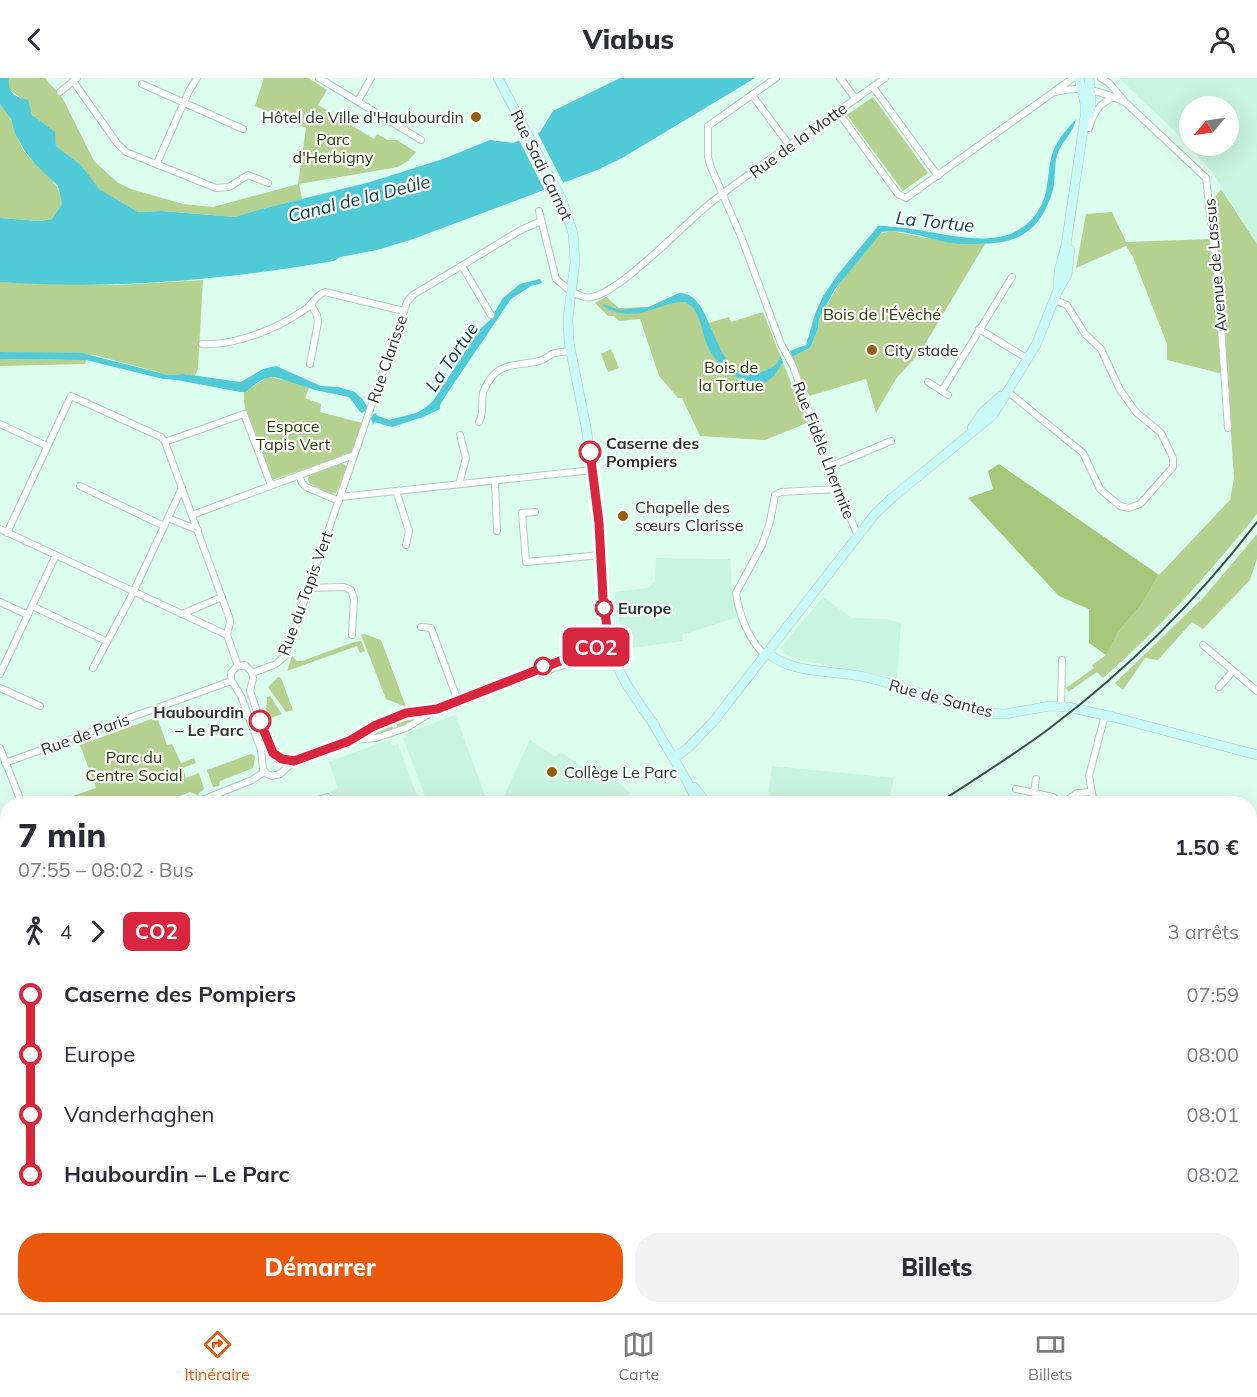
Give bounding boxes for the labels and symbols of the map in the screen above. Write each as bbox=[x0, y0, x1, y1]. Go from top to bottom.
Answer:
north arrow bbox=[1179, 96, 1239, 156]
street label: Rue de la Motte bbox=[745, 98, 851, 182]
street label: Rue Sadi Carnot bbox=[507, 106, 578, 224]
place label: Hôtel de Ville d'Haubourdin bbox=[262, 107, 464, 127]
marker: Hôtel de Ville d'Haubourdin bbox=[469, 110, 483, 124]
park label: Parc d'Herbigny bbox=[293, 129, 374, 167]
water label: Canal de la Deûle bbox=[285, 170, 433, 227]
street label: Avenue de Lassus bbox=[1199, 197, 1231, 332]
water label: La Tortue bbox=[895, 206, 976, 237]
park label: Bois de l'Évêché bbox=[823, 304, 941, 324]
street label: Rue Clarisse bbox=[363, 312, 411, 406]
water label: La Tortue bbox=[420, 318, 483, 396]
place label: City stade bbox=[884, 340, 959, 360]
marker: City stade bbox=[865, 343, 879, 357]
park label: Bois de la Tortue bbox=[699, 357, 763, 395]
street label: Rue Fidèle Lhermite bbox=[789, 378, 859, 522]
park label: Espace Tapis Vert bbox=[256, 416, 331, 454]
place label: Caserne des Pompiers bbox=[606, 433, 699, 471]
marker: Caserne des Pompiers bbox=[579, 441, 601, 463]
place label: Chapelle des sœurs Clarisse bbox=[635, 497, 744, 535]
marker: Chapelle des sœurs Clarisse bbox=[616, 509, 630, 523]
street label: Rue du Tapis Vert bbox=[273, 528, 337, 658]
place label: Europe bbox=[618, 598, 672, 618]
marker: Europe bbox=[595, 599, 613, 617]
line badge: CO2 bbox=[562, 628, 630, 666]
unlabelled marker bbox=[534, 657, 552, 675]
street label: Rue de Santes bbox=[887, 675, 995, 721]
place label: Haubourdin – Le Parc bbox=[153, 702, 244, 740]
street label: Rue de Paris bbox=[38, 709, 132, 759]
marker: Haubourdin – Le Parc bbox=[249, 710, 271, 732]
park label: Parc du Centre Social bbox=[86, 747, 182, 785]
place label: Collège Le Parc bbox=[564, 762, 677, 782]
marker: Collège Le Parc bbox=[545, 765, 559, 779]

